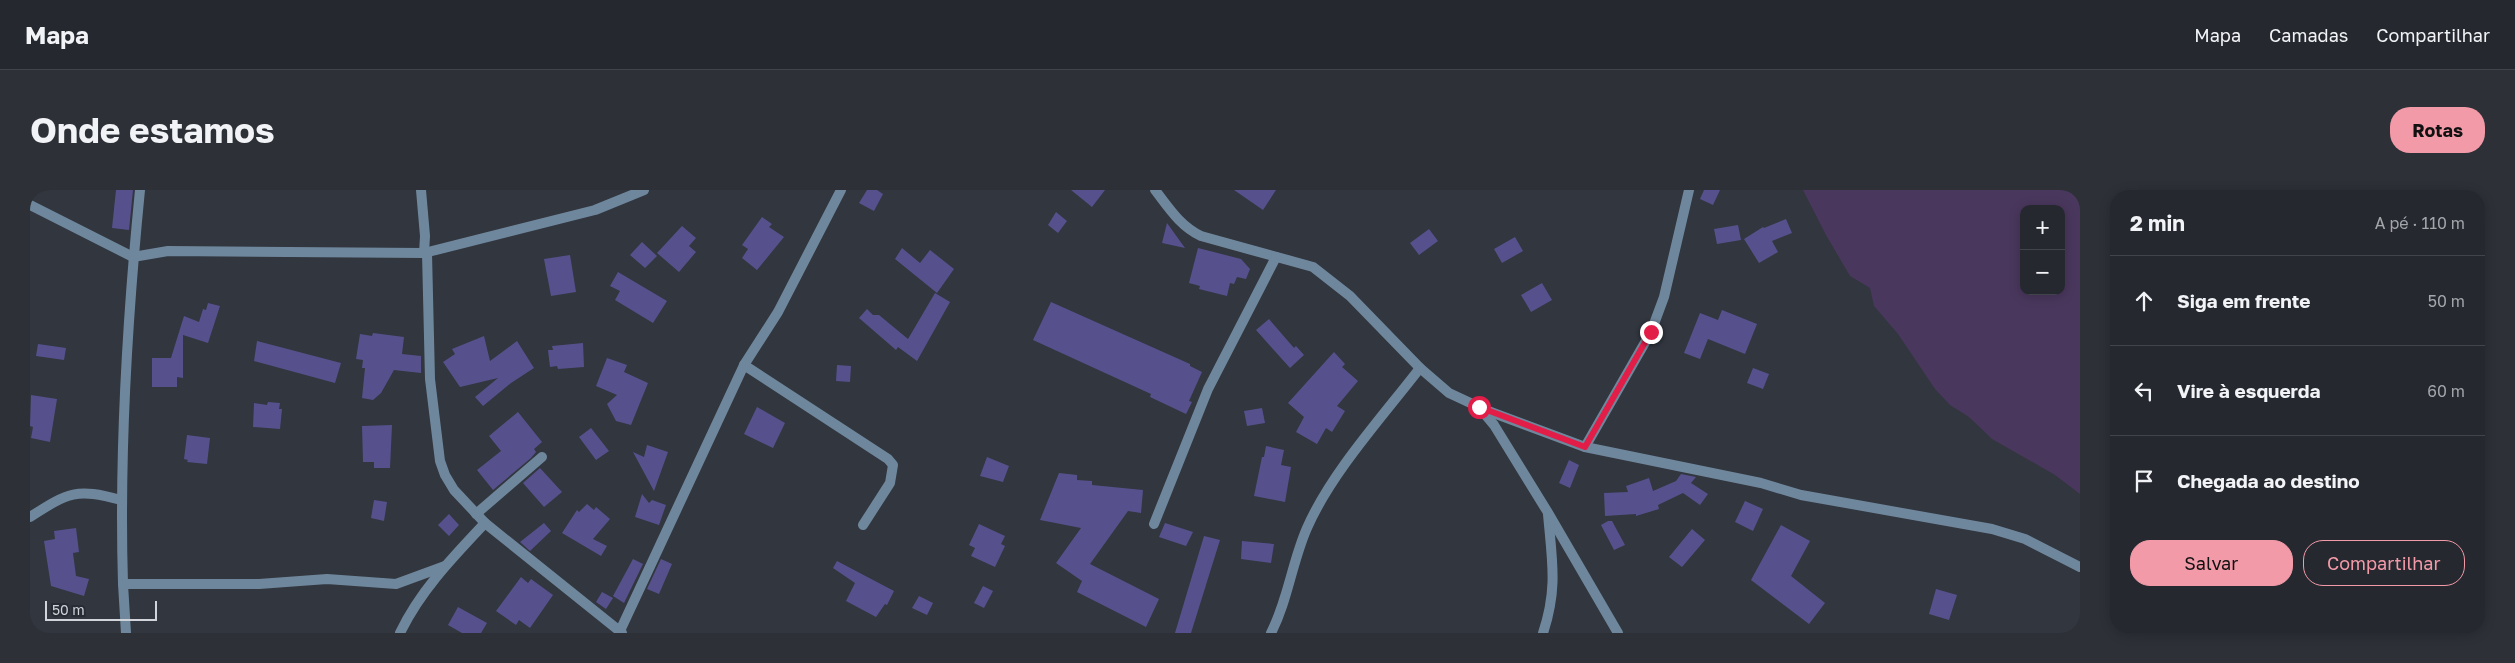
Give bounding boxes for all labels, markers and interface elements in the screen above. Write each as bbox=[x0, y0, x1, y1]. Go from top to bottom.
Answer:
text: Mapa bbox=[25, 20, 89, 49]
text: Mapa bbox=[2194, 24, 2241, 46]
text: Camadas bbox=[2269, 24, 2348, 46]
text: Compartilhar bbox=[2376, 24, 2490, 46]
button: Rotas bbox=[2390, 107, 2485, 153]
text: Onde estamos bbox=[30, 109, 275, 151]
map controls bbox=[2020, 205, 2065, 295]
button: + bbox=[2020, 205, 2065, 250]
text: 2 min bbox=[2130, 210, 2185, 236]
text: A pé · 110 m bbox=[2375, 213, 2465, 233]
button: − bbox=[2020, 250, 2065, 295]
icon: ahead bbox=[2130, 287, 2158, 315]
text: Siga em frente bbox=[2177, 289, 2311, 312]
text: 50 m bbox=[2428, 291, 2465, 311]
route end bbox=[1640, 321, 1663, 344]
icon: left bbox=[2130, 377, 2158, 405]
text: Vire à esquerda bbox=[2177, 379, 2320, 402]
text: 60 m bbox=[2427, 381, 2465, 401]
route start bbox=[1468, 396, 1491, 419]
icon: arrive bbox=[2130, 467, 2158, 495]
text: Chegada ao destino bbox=[2177, 469, 2360, 492]
button: Salvar bbox=[2130, 540, 2293, 586]
button: Compartilhar bbox=[2303, 540, 2465, 586]
scale bar bbox=[45, 598, 158, 621]
text: 50 m bbox=[52, 601, 85, 618]

